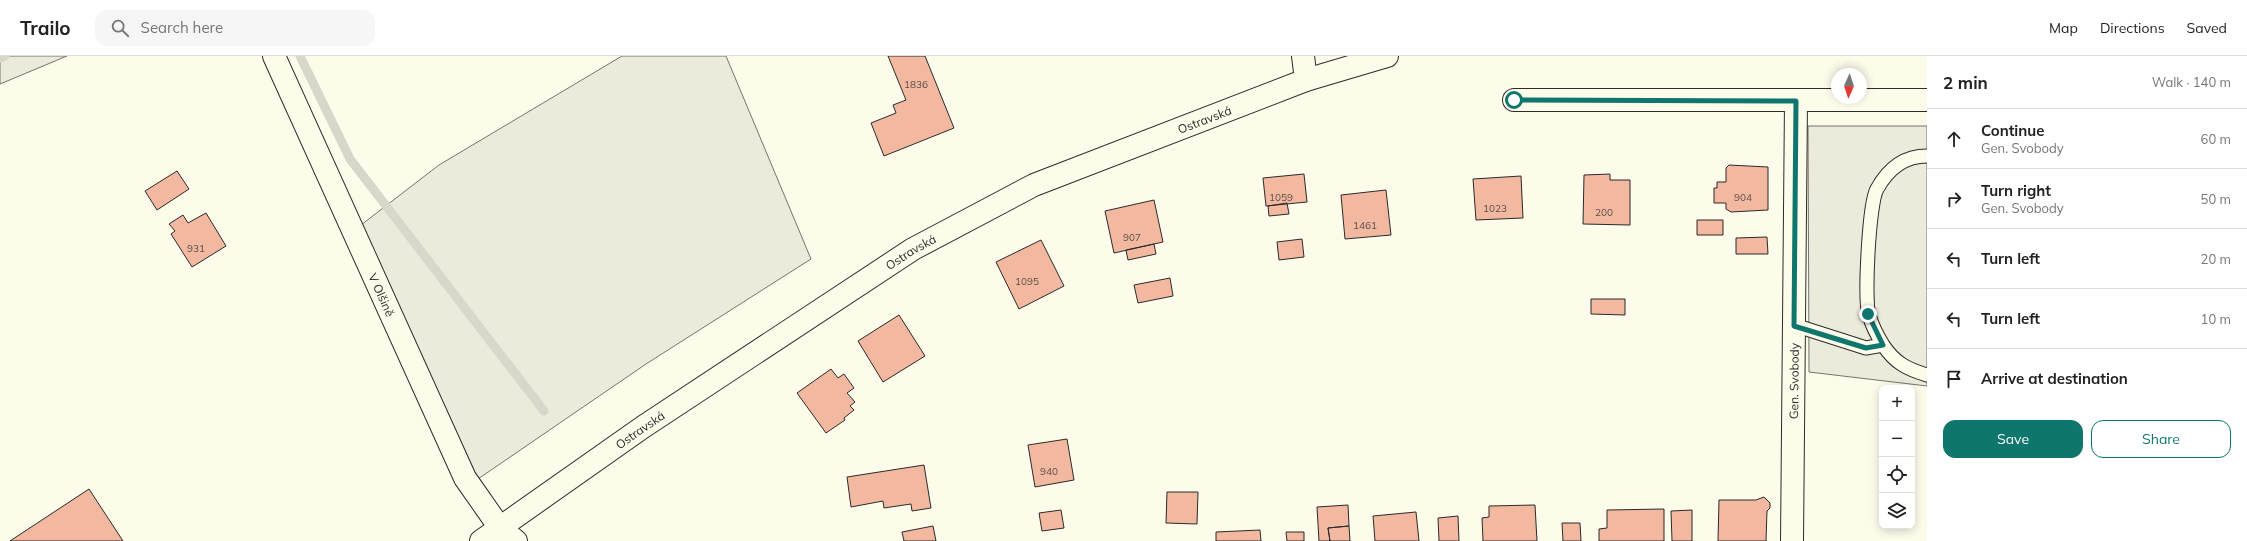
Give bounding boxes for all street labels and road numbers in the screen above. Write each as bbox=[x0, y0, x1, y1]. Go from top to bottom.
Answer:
street label: Ostravská bbox=[1175, 102, 1233, 136]
street label: Ostravská bbox=[882, 231, 938, 273]
street label: V Olšině bbox=[366, 271, 398, 319]
street label: Gen. Svobody bbox=[1786, 342, 1801, 419]
street label: Ostravská bbox=[612, 407, 667, 452]

